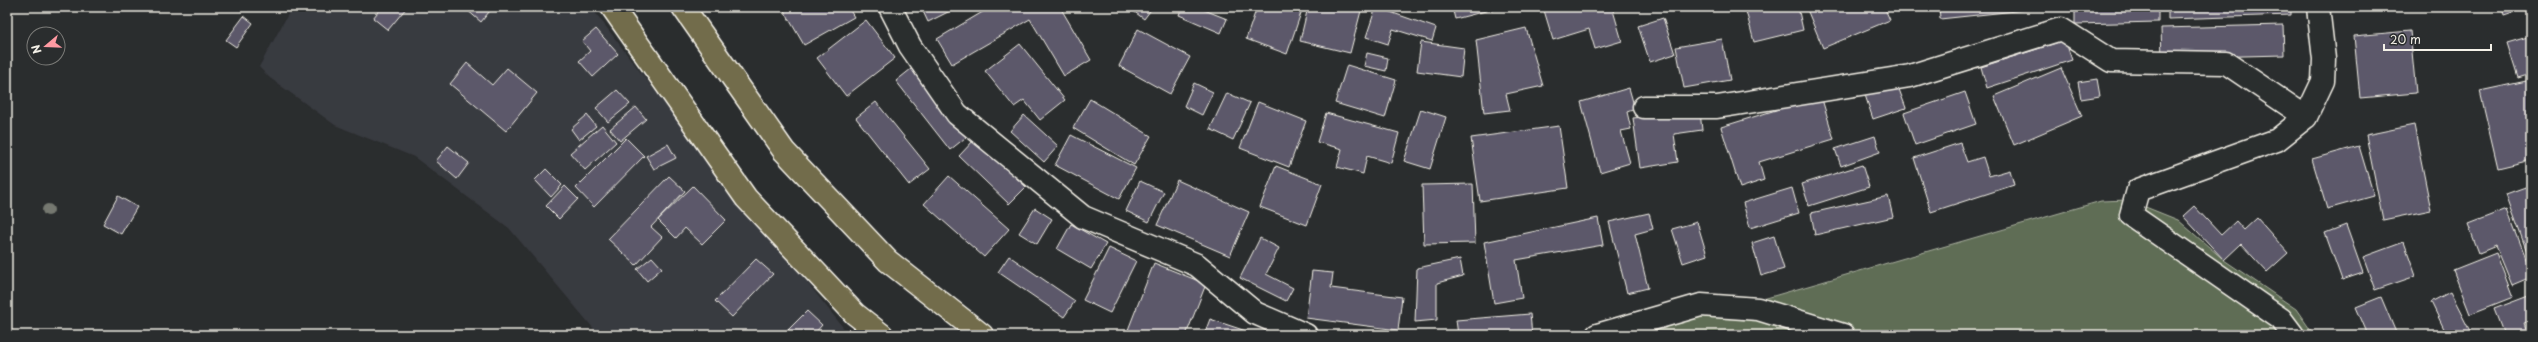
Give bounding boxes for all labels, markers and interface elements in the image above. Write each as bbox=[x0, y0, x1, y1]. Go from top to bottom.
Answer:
north arrow bbox=[26, 26, 66, 66]
scale bar bbox=[2384, 26, 2491, 52]
text: 20 m bbox=[2390, 30, 2421, 48]
text: N bbox=[27, 42, 46, 56]

